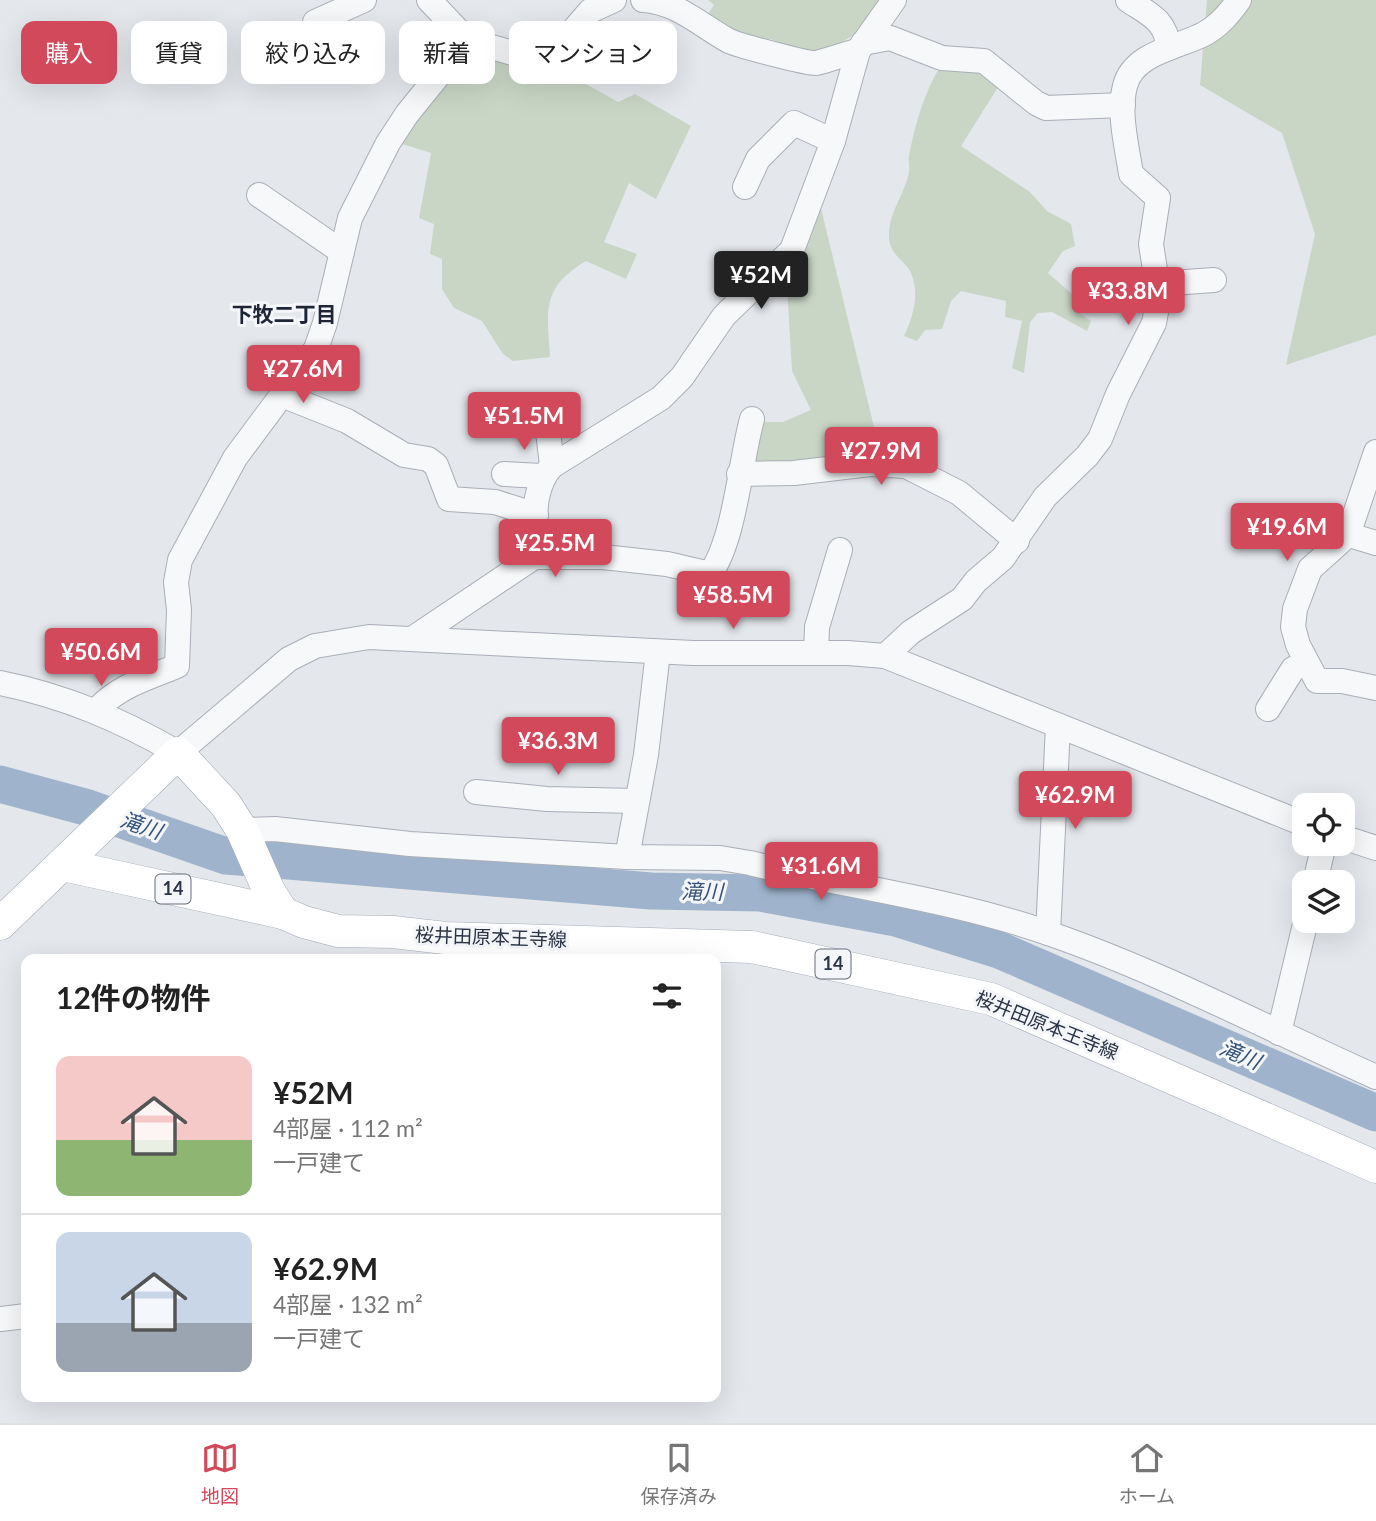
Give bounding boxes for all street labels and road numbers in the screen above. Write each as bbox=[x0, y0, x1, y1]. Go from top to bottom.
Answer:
road number: 14 bbox=[156, 874, 190, 904]
street label: 桜井田原本王寺線 bbox=[415, 922, 567, 951]
road number: 14 bbox=[816, 950, 850, 979]
street label: 桜井田原本王寺線 bbox=[972, 985, 1122, 1064]

